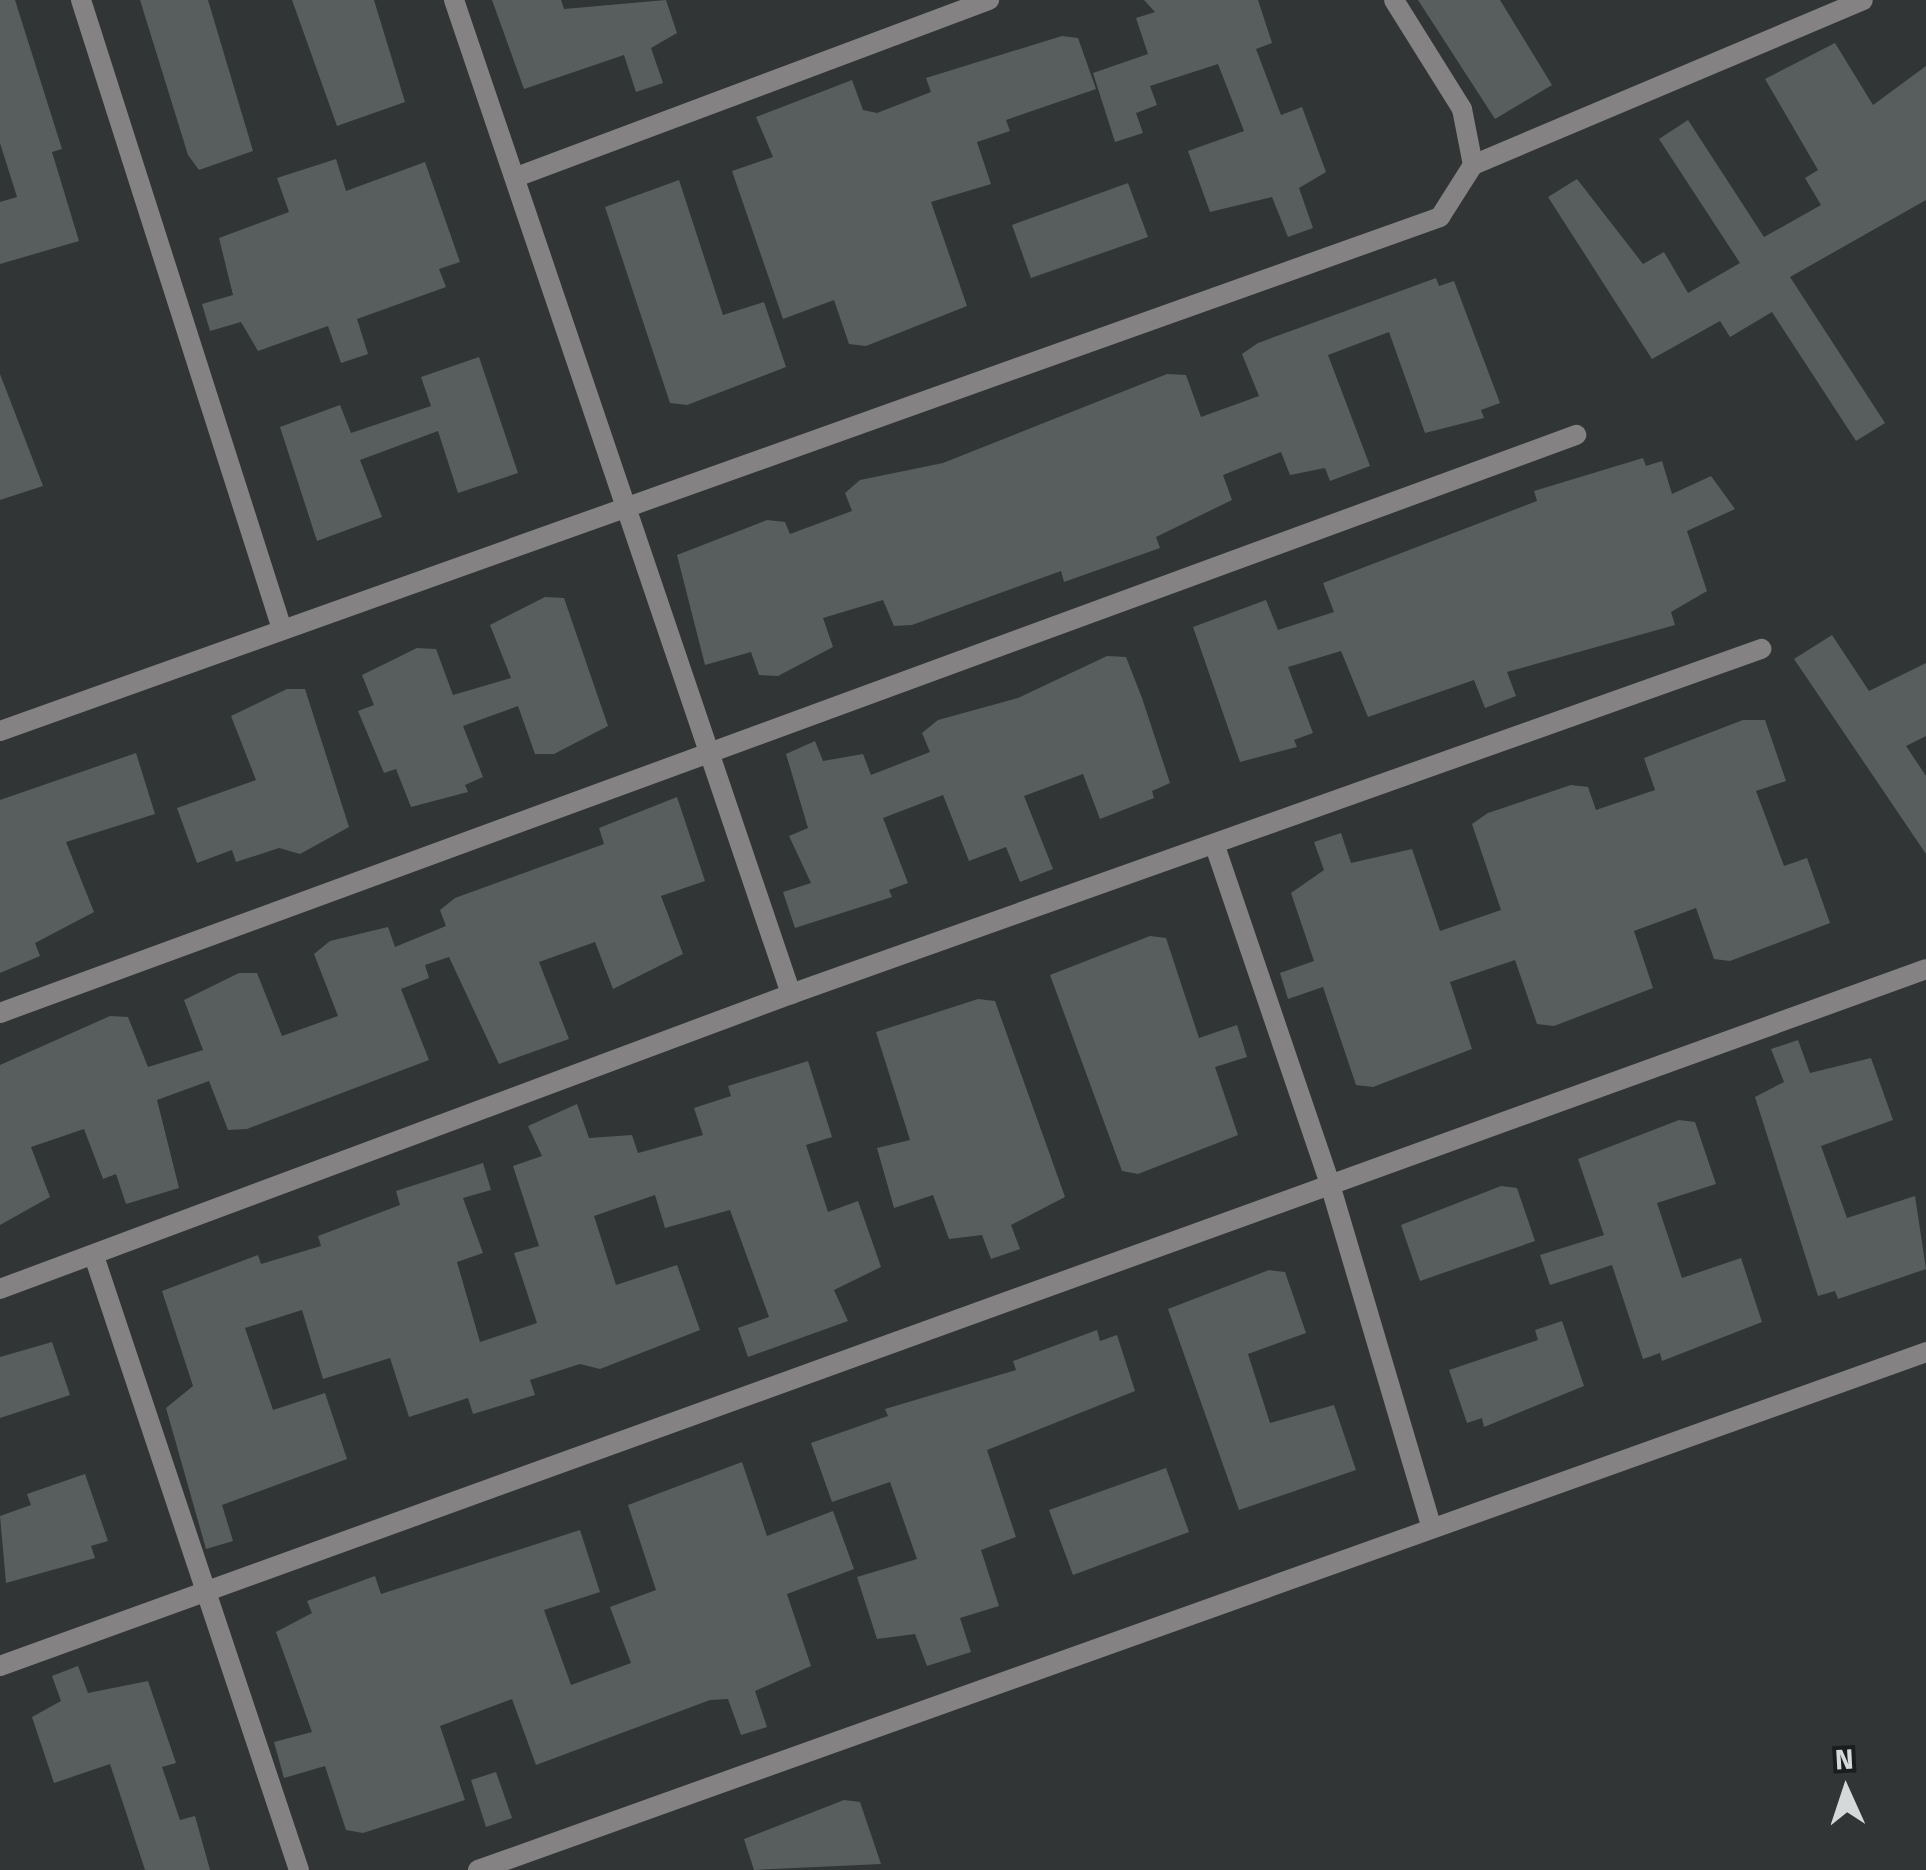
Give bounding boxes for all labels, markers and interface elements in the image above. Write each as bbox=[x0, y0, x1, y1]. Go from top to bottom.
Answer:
north arrow bbox=[1796, 1740, 1896, 1840]
text: N bbox=[1834, 1743, 1855, 1777]

